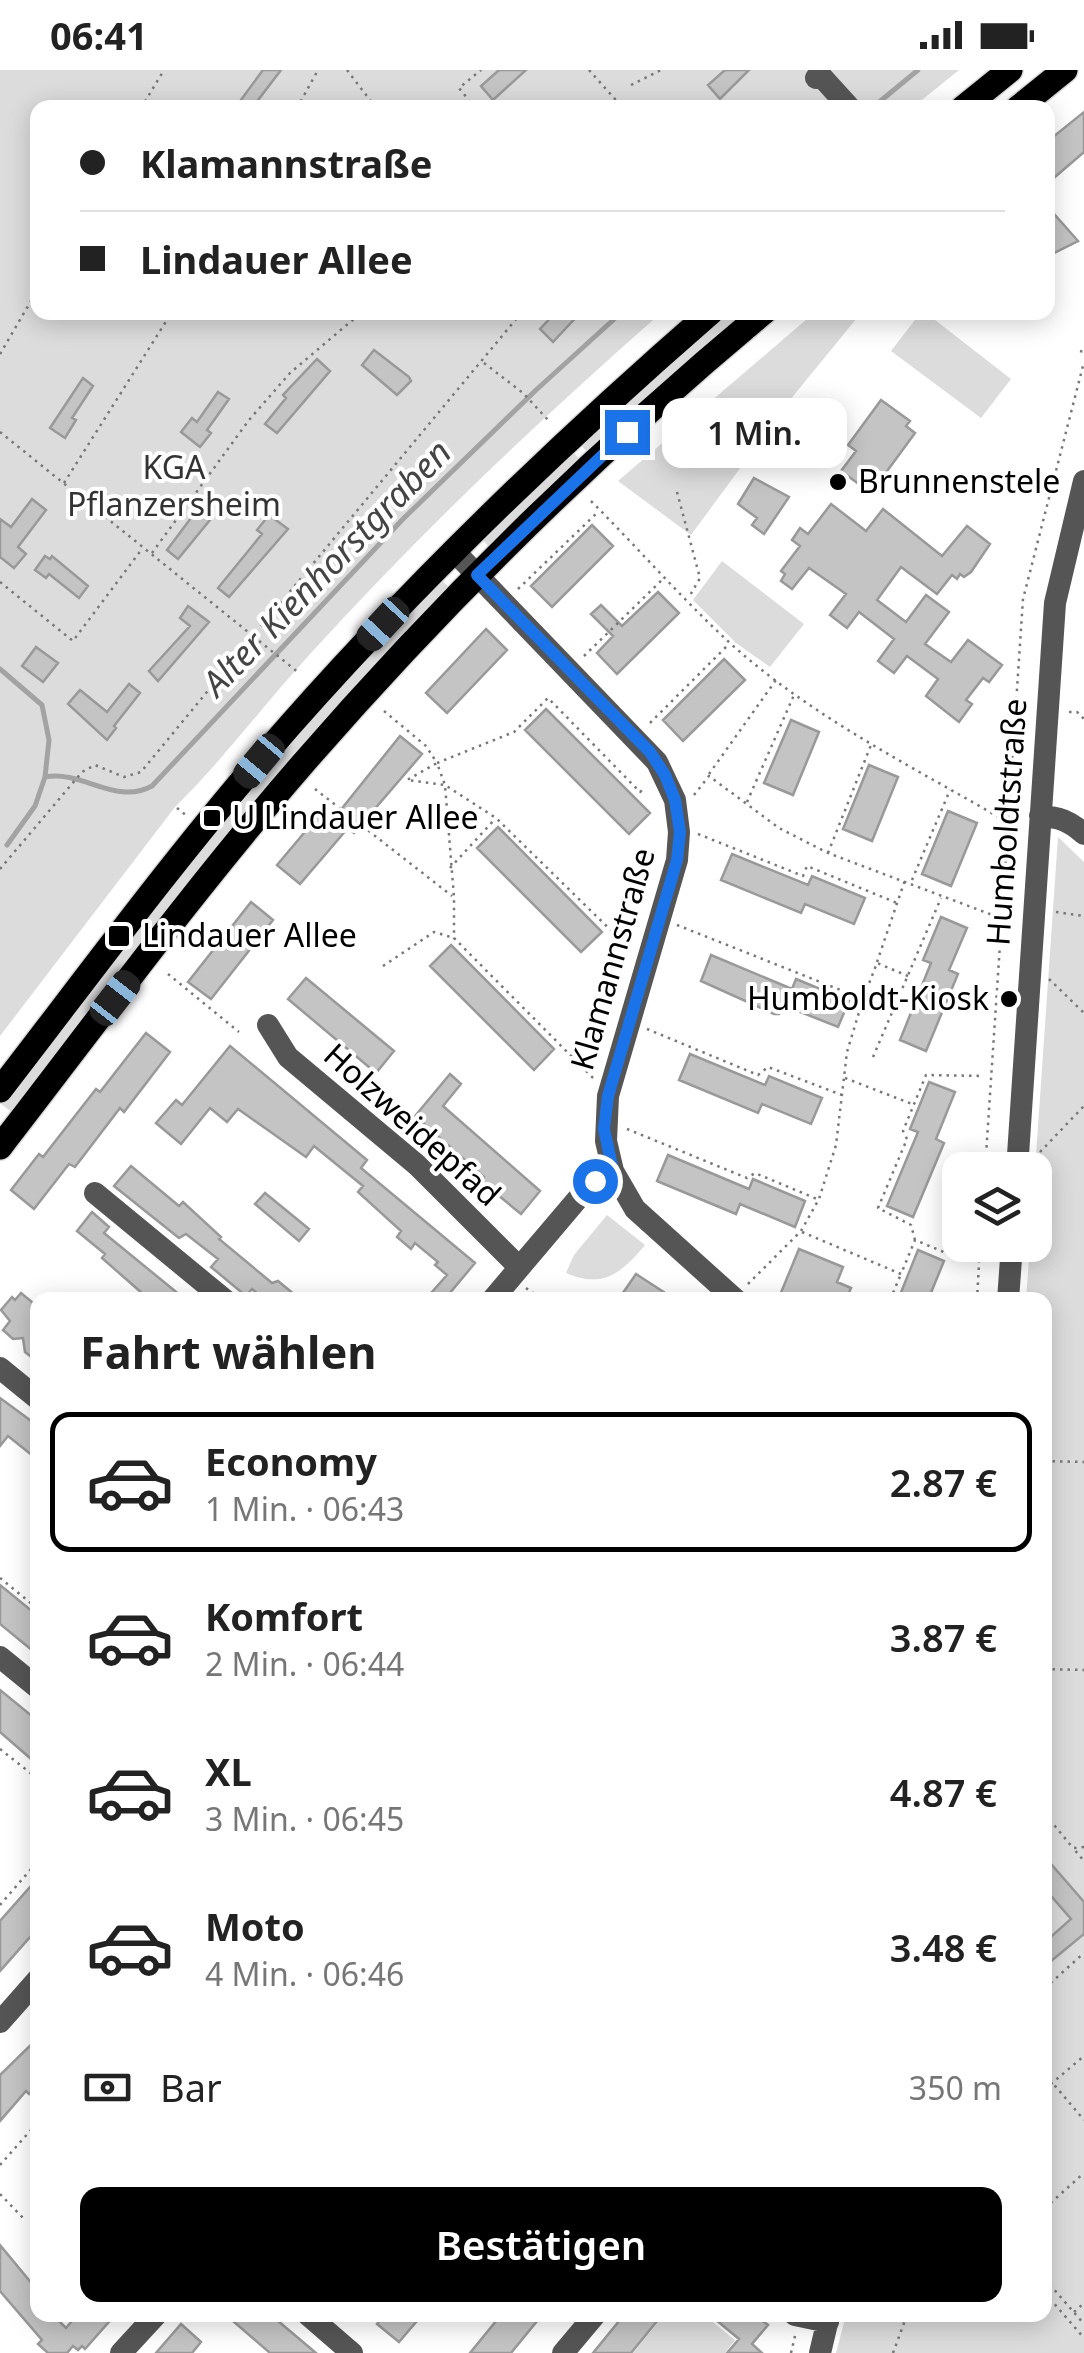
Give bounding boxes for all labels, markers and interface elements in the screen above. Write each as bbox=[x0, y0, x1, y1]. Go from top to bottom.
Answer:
text: 06:41 bbox=[50, 9, 148, 61]
text: Klamannstraße bbox=[140, 137, 433, 189]
text: Lindauer Allee bbox=[140, 233, 413, 285]
callout: 1 Min. bbox=[662, 397, 847, 467]
route end bbox=[605, 410, 650, 455]
text: 1 Min. bbox=[707, 411, 802, 454]
water label: Alter Kienhorstgraben bbox=[190, 429, 461, 707]
park label: KGA Pflanzersheim bbox=[67, 445, 281, 525]
place label: Brunnenstele bbox=[858, 459, 1060, 502]
marker: Brunnenstele bbox=[827, 471, 849, 493]
car bbox=[352, 592, 414, 656]
street label: Humboldtstraße bbox=[975, 697, 1036, 947]
car bbox=[228, 728, 290, 794]
place label: U Lindauer Allee bbox=[232, 795, 479, 838]
marker: U Lindauer Allee bbox=[201, 807, 223, 829]
street label: Klamannstraße bbox=[559, 843, 664, 1075]
place label: Lindauer Allee bbox=[142, 913, 357, 956]
marker: Lindauer Allee bbox=[106, 923, 132, 949]
car bbox=[85, 965, 145, 1031]
place label: Humboldt-Kiosk bbox=[747, 976, 989, 1019]
marker: Humboldt-Kiosk bbox=[998, 988, 1020, 1010]
street label: Holzweidepfad bbox=[315, 1033, 511, 1215]
map controls bbox=[942, 1152, 1052, 1262]
button: layers bbox=[942, 1152, 1052, 1262]
route start bbox=[573, 1159, 618, 1204]
text: Fahrt wählen bbox=[80, 1321, 377, 1382]
text: Economy bbox=[205, 1435, 377, 1487]
icon: car bbox=[85, 1437, 175, 1527]
text: 2.87 € bbox=[890, 1456, 997, 1508]
text: 1 Min. · 06:43 bbox=[205, 1487, 404, 1530]
text: Komfort bbox=[205, 1590, 363, 1642]
icon: car bbox=[85, 1592, 175, 1682]
text: 3.87 € bbox=[890, 1611, 997, 1663]
text: 2 Min. · 06:44 bbox=[205, 1642, 404, 1685]
text: XL bbox=[205, 1745, 252, 1797]
icon: car bbox=[85, 1747, 175, 1837]
text: 4.87 € bbox=[890, 1766, 997, 1818]
text: 3 Min. · 06:45 bbox=[205, 1797, 404, 1840]
text: Moto bbox=[205, 1900, 305, 1952]
icon: car bbox=[85, 1902, 175, 1992]
text: 3.48 € bbox=[890, 1921, 997, 1973]
text: 4 Min. · 06:46 bbox=[205, 1952, 404, 1995]
icon: cash bbox=[80, 2060, 135, 2115]
text: Bar bbox=[160, 2061, 222, 2113]
text: 350 m bbox=[909, 2066, 1002, 2109]
button: Bestätigen bbox=[80, 2187, 1002, 2302]

